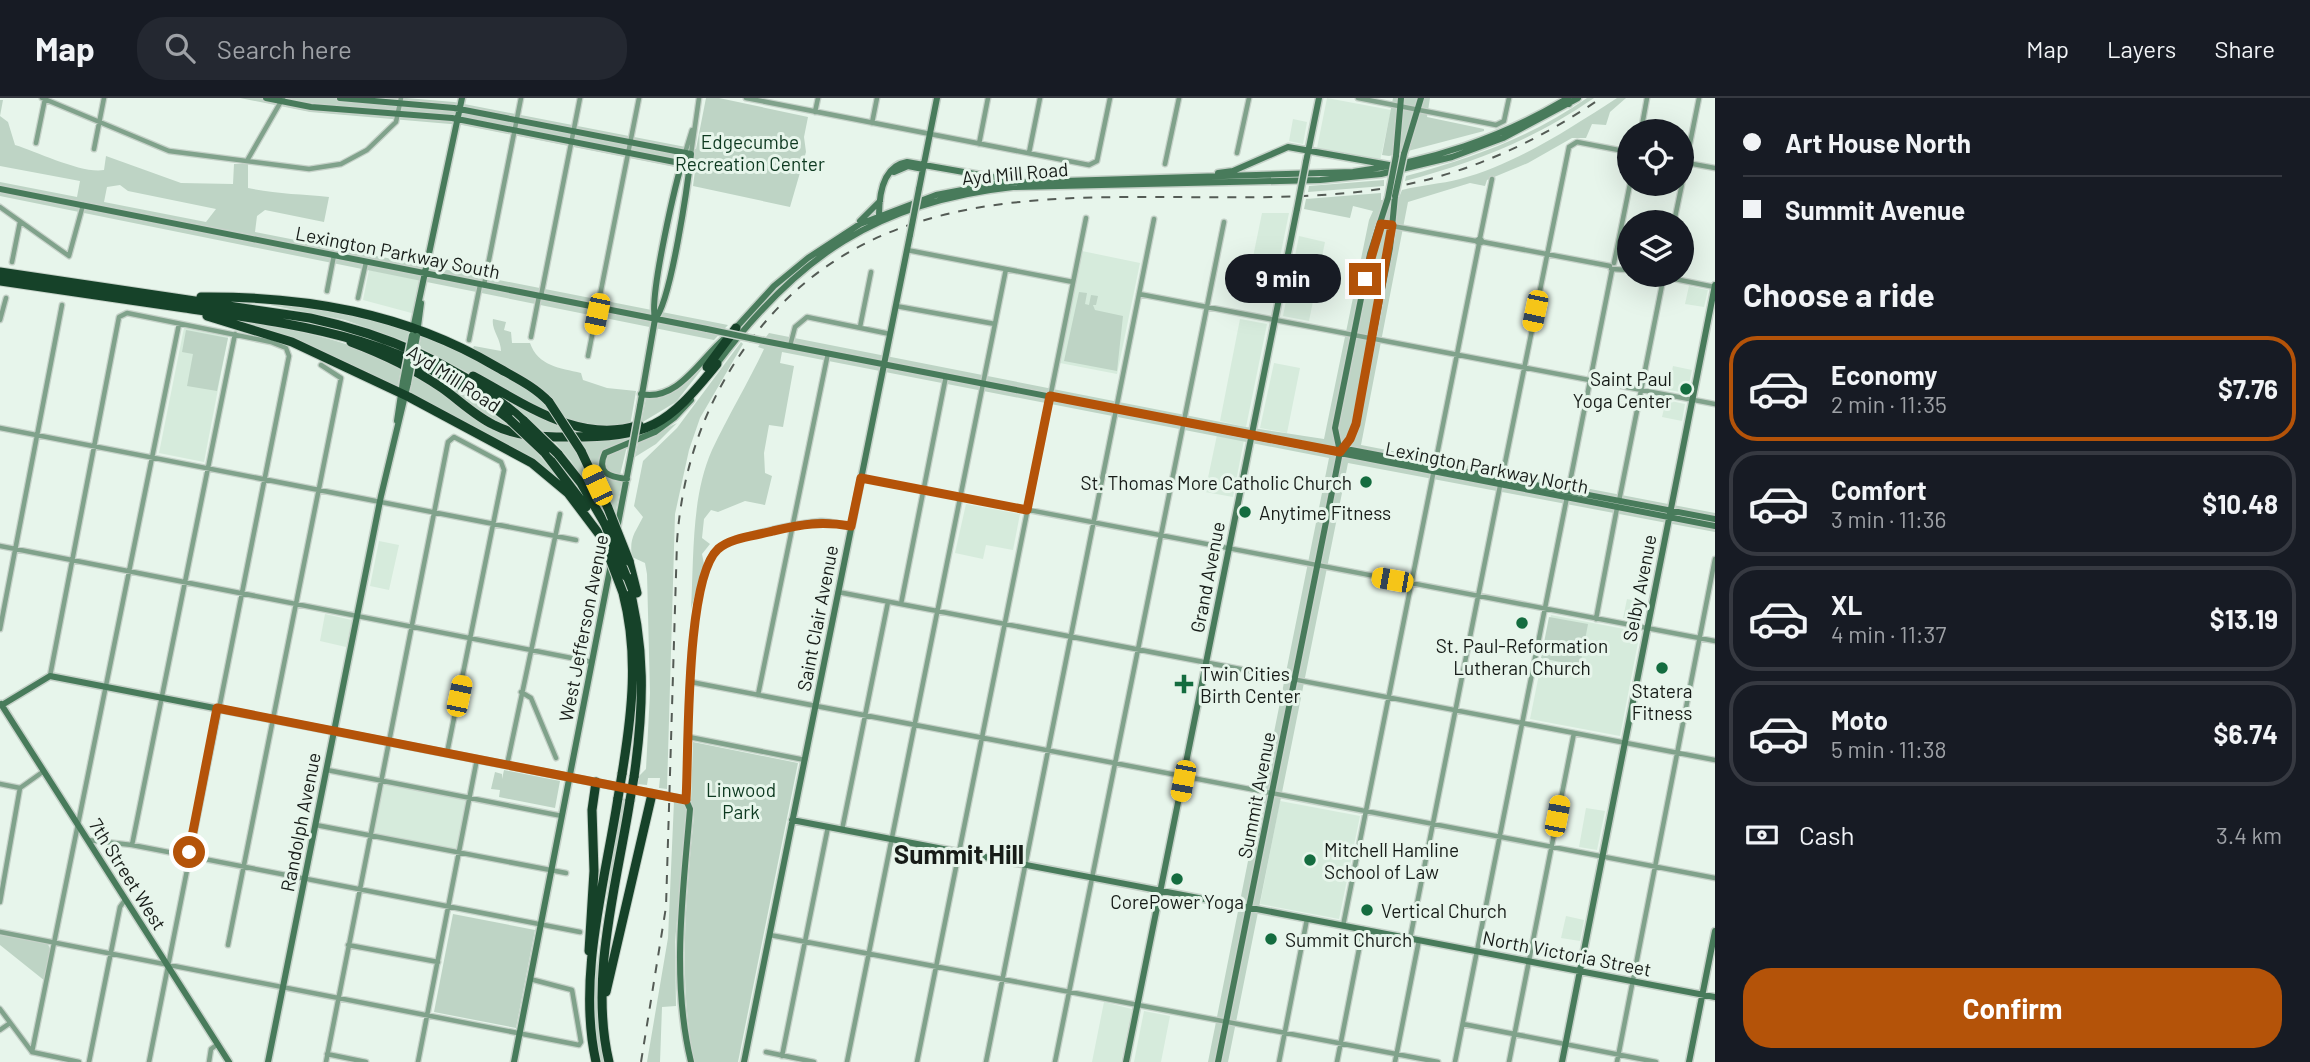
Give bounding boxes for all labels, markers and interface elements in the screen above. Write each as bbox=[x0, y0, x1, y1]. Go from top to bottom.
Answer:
search box bbox=[137, 17, 627, 80]
text: Map bbox=[35, 28, 95, 68]
icon: search bbox=[161, 29, 199, 67]
text: Search here bbox=[217, 33, 352, 64]
text: Map bbox=[2026, 34, 2069, 63]
text: Layers bbox=[2107, 34, 2176, 63]
text: Share bbox=[2214, 34, 2275, 63]
map controls bbox=[1617, 119, 1694, 287]
button: locate bbox=[1617, 119, 1694, 196]
text: Art House North bbox=[1785, 127, 1971, 158]
park label: Edgecumbe Recreation Center bbox=[675, 130, 825, 175]
street label: Ayd Mill Road bbox=[961, 157, 1069, 189]
text: Summit Avenue bbox=[1785, 194, 1965, 225]
button: layers bbox=[1617, 210, 1694, 287]
street label: Lexington Parkway South bbox=[294, 221, 502, 283]
callout: 9 min bbox=[1225, 254, 1340, 304]
route end bbox=[1349, 263, 1381, 295]
text: 9 min bbox=[1256, 264, 1310, 292]
text: Choose a ride bbox=[1743, 275, 1935, 313]
car bbox=[1521, 288, 1550, 334]
car bbox=[583, 291, 612, 337]
street label: Ayd Mill Road bbox=[403, 339, 505, 417]
icon: car bbox=[1747, 357, 1810, 420]
text: Economy bbox=[1831, 359, 1937, 390]
place label: Saint Paul Yoga Center bbox=[1573, 367, 1672, 412]
text: $7.76 bbox=[2218, 373, 2278, 404]
marker: Saint Paul Yoga Center bbox=[1678, 381, 1694, 397]
text: 2 min · 11:35 bbox=[1831, 390, 1947, 418]
street label: Lexington Parkway North bbox=[1383, 436, 1591, 498]
car bbox=[579, 462, 616, 508]
place label: St. Thomas More Catholic Church bbox=[1080, 471, 1352, 494]
icon: car bbox=[1747, 472, 1810, 535]
marker: St. Thomas More Catholic Church bbox=[1358, 474, 1374, 490]
text: Comfort bbox=[1831, 474, 1927, 505]
text: $10.48 bbox=[2202, 488, 2278, 519]
place label: Anytime Fitness bbox=[1259, 501, 1391, 524]
marker: Anytime Fitness bbox=[1237, 504, 1253, 520]
text: 3 min · 11:36 bbox=[1831, 505, 1946, 533]
street label: Grand Avenue bbox=[1185, 519, 1229, 635]
street label: Selby Avenue bbox=[1617, 532, 1661, 644]
street label: West Jefferson Avenue bbox=[554, 533, 612, 723]
street label: Saint Clair Avenue bbox=[792, 543, 842, 693]
car bbox=[1370, 566, 1415, 594]
icon: car bbox=[1747, 587, 1810, 650]
text: XL bbox=[1831, 589, 1862, 620]
text: $13.19 bbox=[2210, 603, 2278, 634]
marker: St. Paul-Reformation Lutheran Church bbox=[1514, 615, 1530, 631]
text: 4 min · 11:37 bbox=[1831, 620, 1946, 648]
place label: St. Paul-Reformation Lutheran Church bbox=[1436, 634, 1608, 679]
marker: Statera Fitness bbox=[1654, 660, 1670, 676]
place label: Twin Cities Birth Center bbox=[1200, 662, 1301, 707]
car bbox=[445, 673, 474, 719]
marker: Twin Cities Birth Center bbox=[1174, 674, 1194, 694]
place label: Statera Fitness bbox=[1632, 679, 1693, 724]
icon: car bbox=[1747, 702, 1810, 765]
text: Moto bbox=[1831, 704, 1888, 735]
text: $6.74 bbox=[2214, 718, 2278, 749]
street label: Summit Avenue bbox=[1232, 730, 1280, 860]
text: 5 min · 11:38 bbox=[1831, 735, 1947, 763]
street label: Randolph Avenue bbox=[275, 750, 325, 894]
car bbox=[1169, 758, 1198, 804]
park label: Linwood Park bbox=[706, 778, 776, 823]
car bbox=[1543, 793, 1572, 839]
street label: 7th Street West bbox=[85, 814, 171, 934]
icon: cash bbox=[1743, 816, 1781, 854]
text: Cash bbox=[1799, 819, 1854, 850]
text: 3.4 km bbox=[2216, 821, 2282, 849]
route start bbox=[173, 836, 205, 868]
district label: Summit Hill bbox=[894, 838, 1024, 869]
place label: Mitchell Hamline School of Law bbox=[1324, 838, 1459, 883]
marker: Mitchell Hamline School of Law bbox=[1302, 852, 1318, 868]
marker: CorePower Yoga bbox=[1169, 871, 1185, 887]
place label: CorePower Yoga bbox=[1110, 890, 1244, 913]
place label: Vertical Church bbox=[1381, 899, 1507, 922]
marker: Vertical Church bbox=[1359, 902, 1375, 918]
street label: North Victoria Street bbox=[1481, 925, 1653, 981]
place label: Summit Church bbox=[1285, 928, 1412, 951]
marker: Summit Church bbox=[1263, 931, 1279, 947]
button: Confirm bbox=[1743, 968, 2282, 1048]

